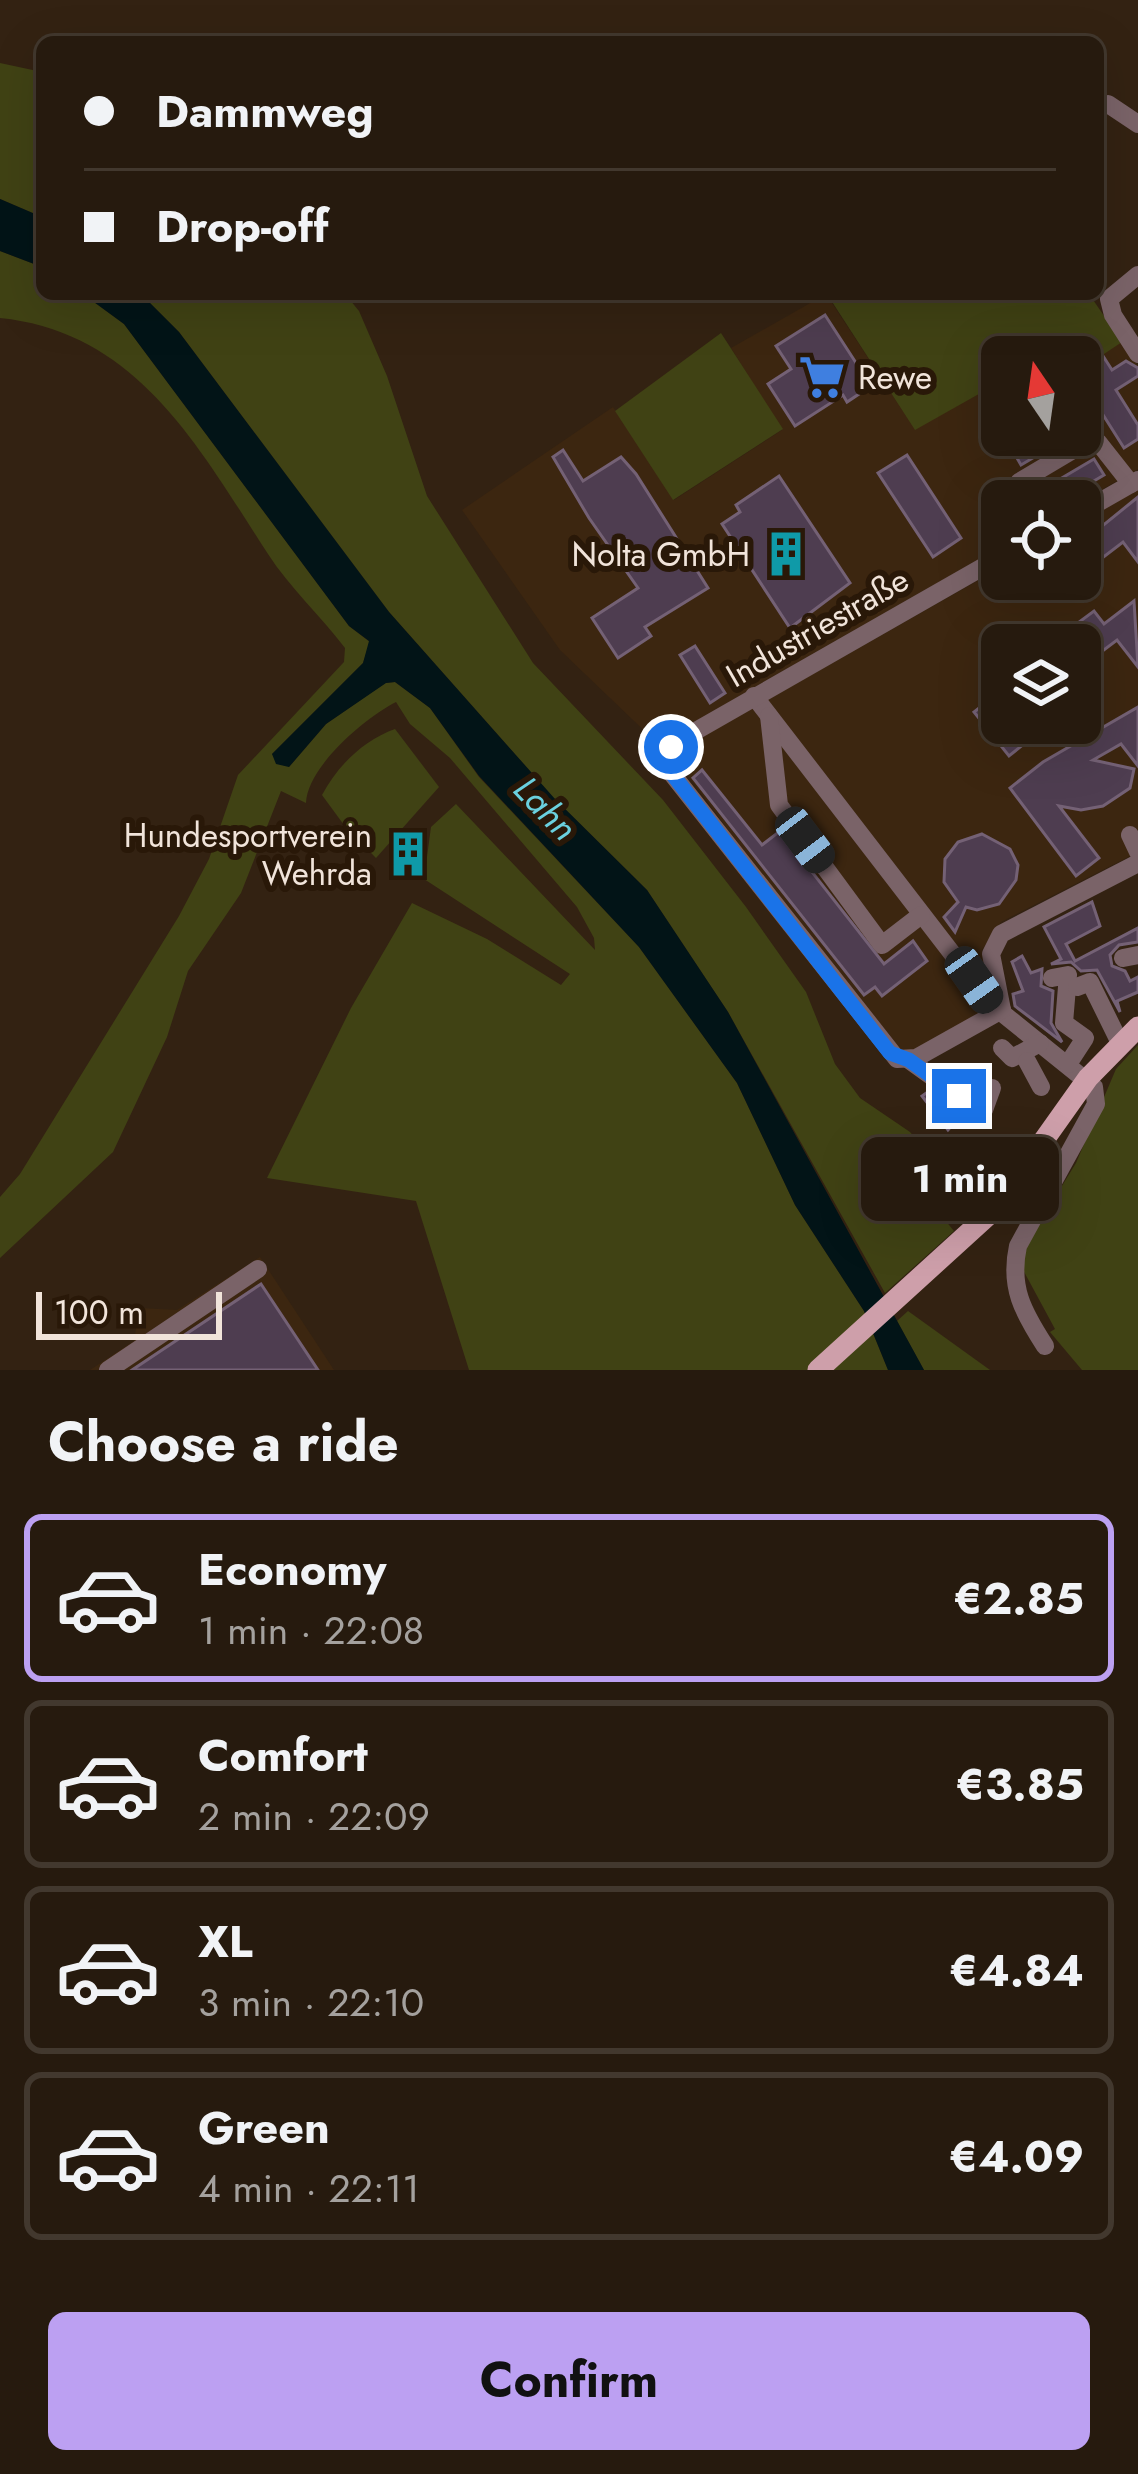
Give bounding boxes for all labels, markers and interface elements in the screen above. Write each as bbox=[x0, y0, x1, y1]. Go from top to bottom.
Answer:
text: Dammweg bbox=[156, 79, 374, 144]
text: Drop-off bbox=[156, 194, 329, 259]
north arrow bbox=[981, 336, 1101, 456]
map controls bbox=[981, 336, 1101, 744]
supermarket icon: Rewe bbox=[797, 352, 847, 402]
place label: Rewe bbox=[858, 354, 932, 401]
button: locate bbox=[981, 480, 1101, 600]
building icon: Nolta GmbH bbox=[761, 529, 811, 579]
place label: Nolta GmbH bbox=[571, 531, 750, 578]
street label: Industriestraße bbox=[717, 556, 917, 699]
button: layers bbox=[981, 624, 1101, 744]
route start bbox=[644, 720, 698, 774]
water label: Lahn bbox=[502, 764, 590, 852]
car bbox=[769, 800, 841, 880]
place label: Hundesportverein Wehrda bbox=[124, 812, 372, 897]
building icon: Hundesportverein Wehrda bbox=[383, 829, 433, 879]
car bbox=[939, 940, 1009, 1020]
route end bbox=[932, 1069, 986, 1123]
callout: 1 min bbox=[860, 1138, 1058, 1222]
text: 1 min bbox=[912, 1150, 1008, 1207]
scale bar bbox=[36, 1286, 222, 1339]
text: 100 m bbox=[54, 1289, 144, 1336]
text: Choose a ride bbox=[48, 1403, 399, 1481]
text: Economy bbox=[198, 1537, 386, 1602]
icon: car bbox=[54, 1544, 162, 1652]
text: €2.85 bbox=[953, 1566, 1084, 1631]
text: 1 min · 22:08 bbox=[198, 1602, 424, 1659]
text: Comfort bbox=[198, 1723, 368, 1788]
icon: car bbox=[54, 1730, 162, 1838]
text: €3.85 bbox=[956, 1752, 1084, 1817]
text: 2 min · 22:09 bbox=[198, 1788, 430, 1845]
text: XL bbox=[198, 1909, 253, 1974]
icon: car bbox=[54, 1916, 162, 2024]
text: €4.84 bbox=[949, 1938, 1084, 2003]
text: 3 min · 22:10 bbox=[198, 1974, 424, 2031]
text: Green bbox=[198, 2095, 330, 2160]
icon: car bbox=[54, 2102, 162, 2210]
text: €4.09 bbox=[949, 2124, 1084, 2189]
text: 4 min · 22:11 bbox=[198, 2160, 420, 2217]
button: Confirm bbox=[48, 2312, 1090, 2450]

